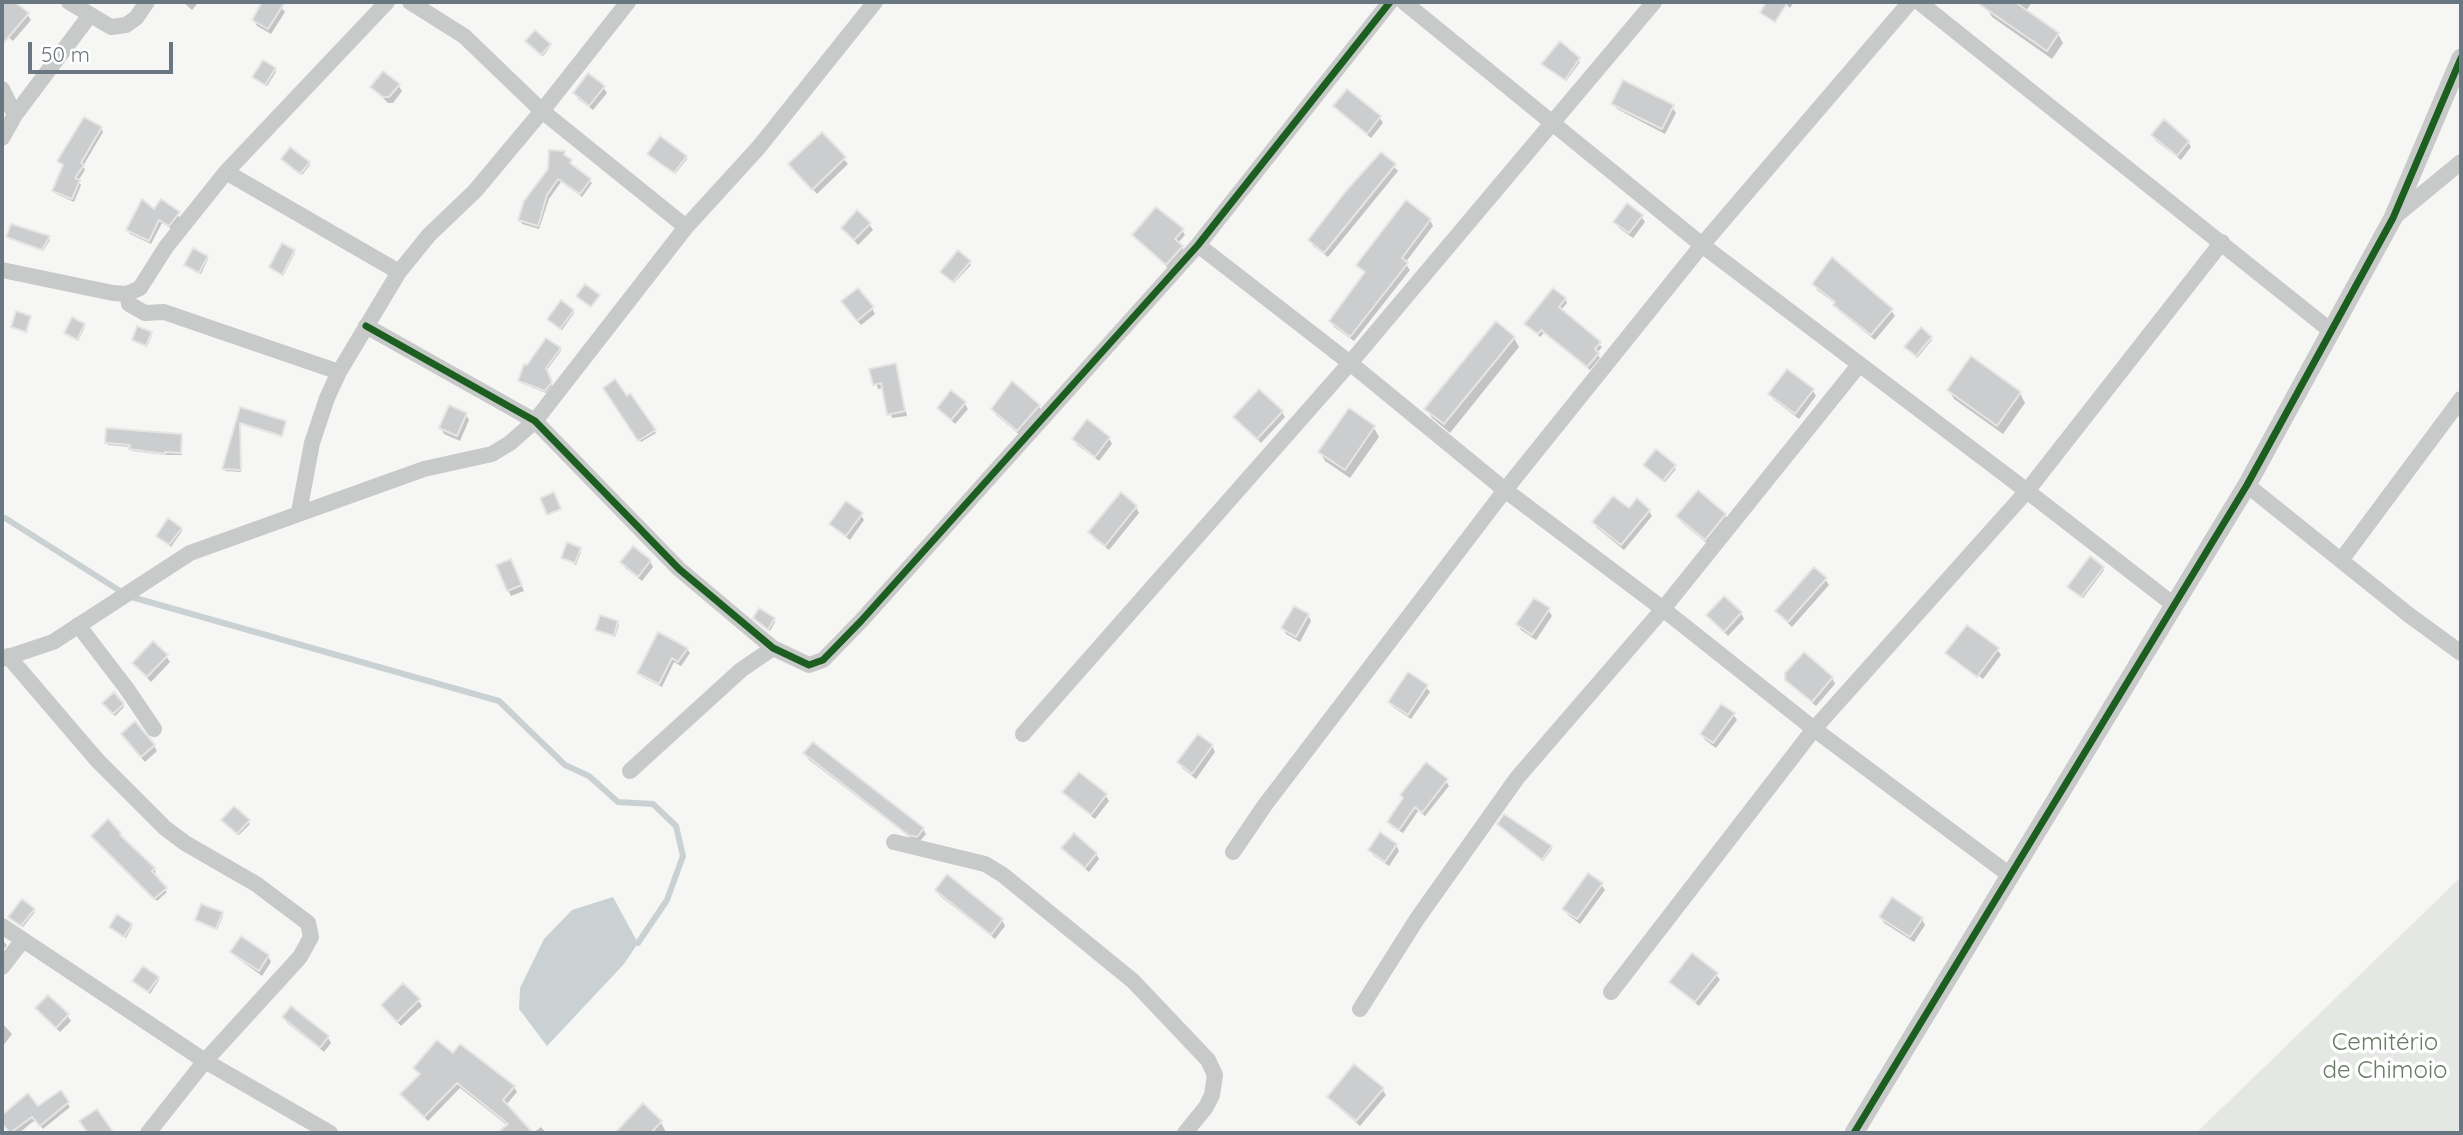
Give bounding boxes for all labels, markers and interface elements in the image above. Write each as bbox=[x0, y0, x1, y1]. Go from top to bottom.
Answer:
scale bar bbox=[32, 28, 177, 72]
text: 50 m bbox=[41, 41, 90, 67]
park label: Cemitério de Chimoio bbox=[2322, 1029, 2448, 1085]

